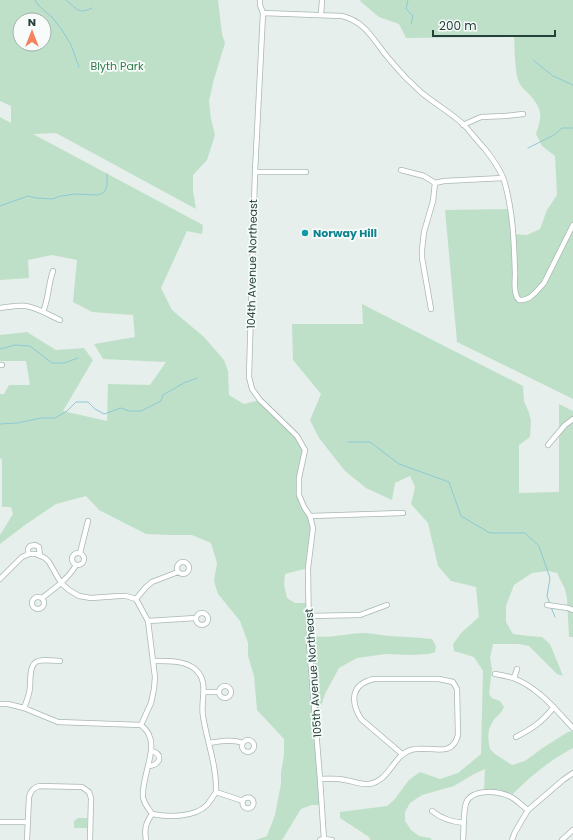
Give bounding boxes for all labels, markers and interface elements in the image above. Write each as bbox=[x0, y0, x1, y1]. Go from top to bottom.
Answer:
north arrow bbox=[12, 12, 52, 52]
scale bar bbox=[433, 12, 555, 38]
text: N bbox=[28, 14, 36, 30]
text: 200 m bbox=[439, 17, 477, 34]
park label: Blyth Park bbox=[90, 58, 144, 74]
street label: 104th Avenue Northeast bbox=[243, 199, 261, 329]
place label: Norway Hill bbox=[313, 225, 377, 241]
marker: Norway Hill bbox=[300, 228, 310, 238]
street label: 105th Avenue Northeast bbox=[301, 608, 325, 738]

